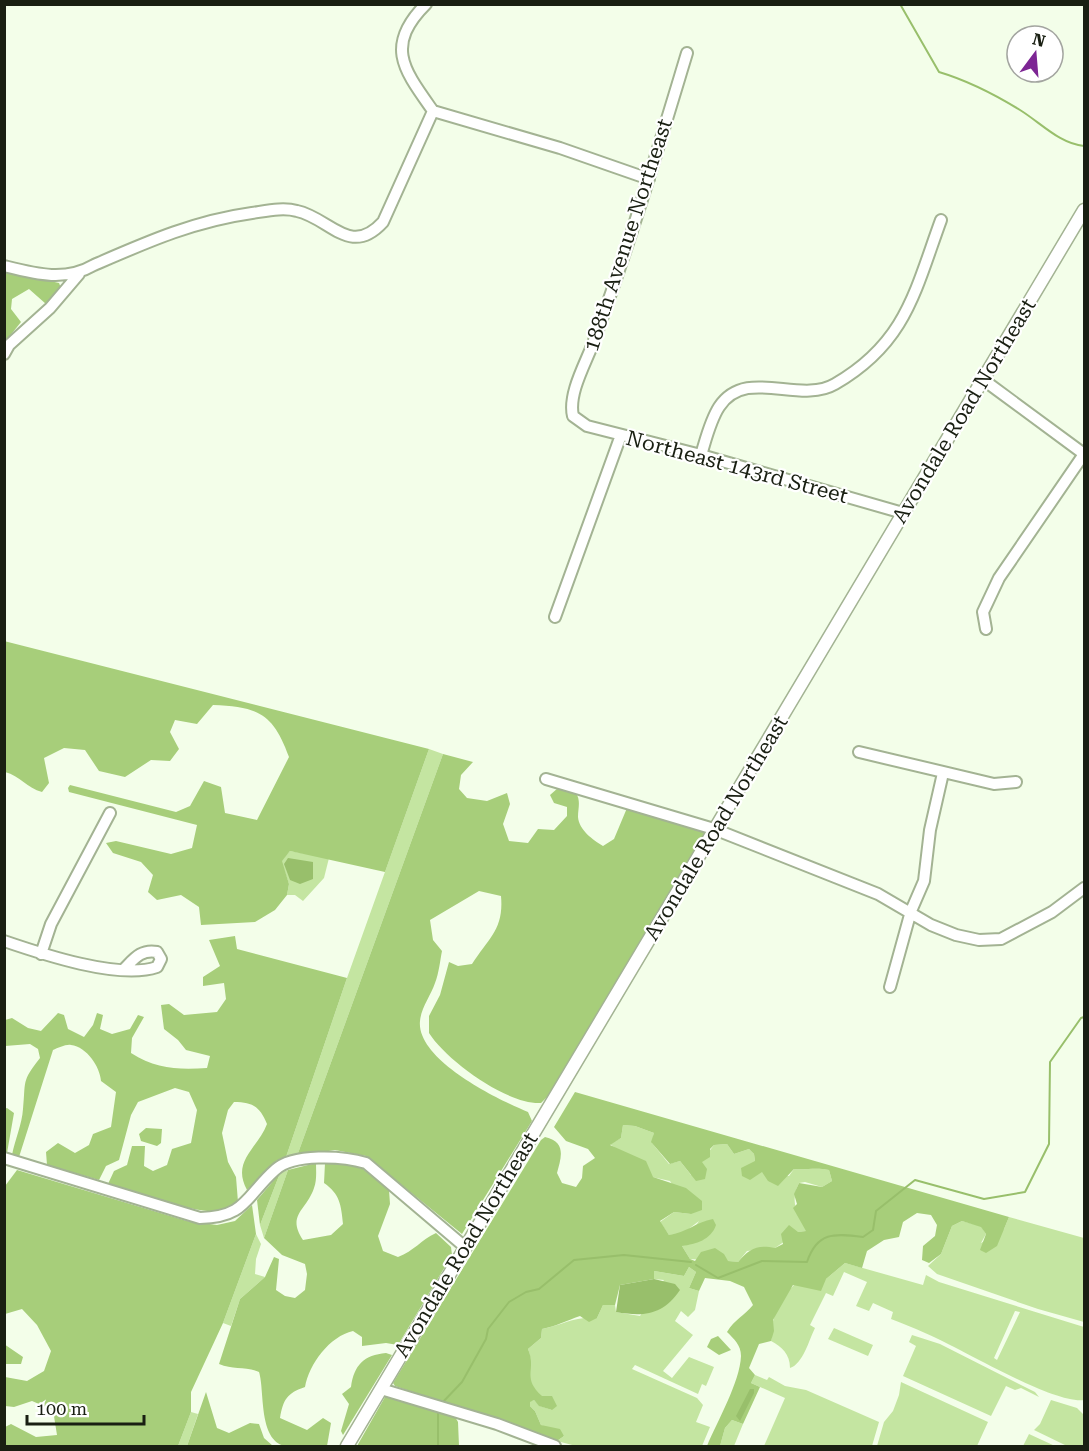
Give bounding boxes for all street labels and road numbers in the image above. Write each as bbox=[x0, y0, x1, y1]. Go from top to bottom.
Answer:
street label: 188th Avenue Northeast bbox=[579, 116, 677, 354]
street label: Avondale Road Northeast bbox=[887, 294, 1041, 528]
street label: Northeast 143rd Street bbox=[624, 426, 851, 508]
street label: Avondale Road Northeast bbox=[639, 711, 793, 945]
street label: Avondale Road Northeast bbox=[389, 1128, 543, 1362]

